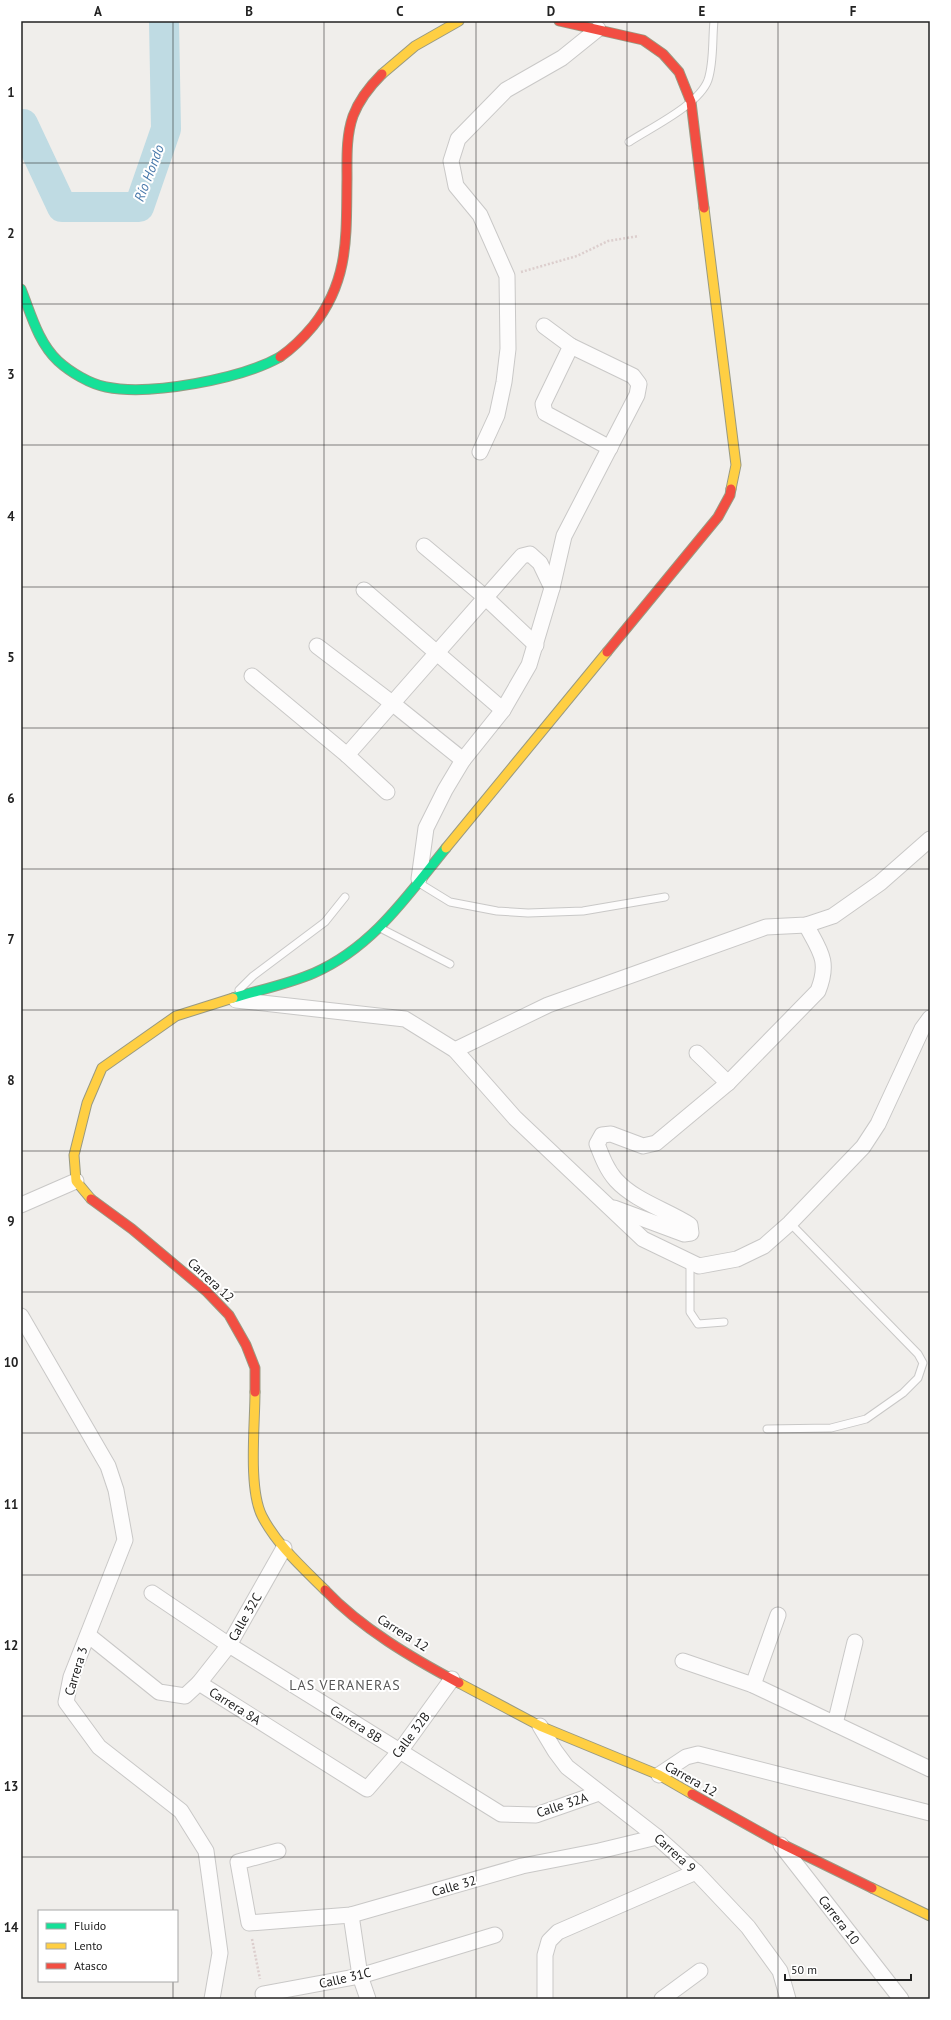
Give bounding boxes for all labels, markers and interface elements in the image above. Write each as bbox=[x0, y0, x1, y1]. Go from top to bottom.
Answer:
text: A bbox=[94, 3, 102, 20]
text: B bbox=[245, 3, 253, 20]
text: C bbox=[396, 3, 404, 20]
text: D bbox=[547, 3, 555, 20]
text: E bbox=[699, 3, 706, 20]
text: F bbox=[850, 3, 857, 20]
text: 1 bbox=[7, 84, 15, 101]
water label: Río Hondo bbox=[130, 142, 168, 204]
text: 2 bbox=[7, 225, 15, 242]
text: 3 bbox=[7, 366, 15, 383]
text: 4 bbox=[7, 508, 15, 525]
text: 5 bbox=[7, 649, 15, 666]
text: 6 bbox=[7, 790, 15, 807]
text: 7 bbox=[7, 931, 15, 948]
text: 8 bbox=[7, 1072, 15, 1089]
text: 9 bbox=[7, 1213, 15, 1230]
street label: Carrera 12 bbox=[184, 1254, 238, 1306]
text: 10 bbox=[4, 1354, 18, 1371]
text: 11 bbox=[4, 1496, 18, 1513]
street label: Calle 32C bbox=[224, 1590, 266, 1644]
street label: Carrera 12 bbox=[374, 1611, 432, 1655]
text: 12 bbox=[4, 1637, 18, 1654]
street label: Carrera 3 bbox=[60, 1644, 92, 1698]
district label: LAS VERANERAS bbox=[289, 1676, 401, 1694]
street label: Carrera 8A bbox=[206, 1683, 264, 1729]
street label: Carrera 8B bbox=[327, 1701, 385, 1747]
street label: Calle 32B bbox=[388, 1709, 434, 1761]
street label: Carrera 12 bbox=[662, 1758, 720, 1800]
text: 13 bbox=[4, 1778, 18, 1795]
street label: Calle 32A bbox=[534, 1789, 590, 1821]
street label: Carrera 9 bbox=[651, 1830, 699, 1876]
street label: Calle 32 bbox=[430, 1872, 478, 1900]
street label: Carrera 10 bbox=[815, 1892, 863, 1948]
legend bbox=[38, 1910, 178, 1982]
text: Fluido bbox=[74, 1918, 106, 1933]
text: 14 bbox=[4, 1919, 19, 1936]
text: Lento bbox=[74, 1938, 103, 1953]
scale bar bbox=[785, 1956, 911, 1982]
text: Atasco bbox=[74, 1958, 107, 1973]
text: 50 m bbox=[791, 1962, 817, 1977]
street label: Calle 31C bbox=[317, 1964, 373, 1992]

